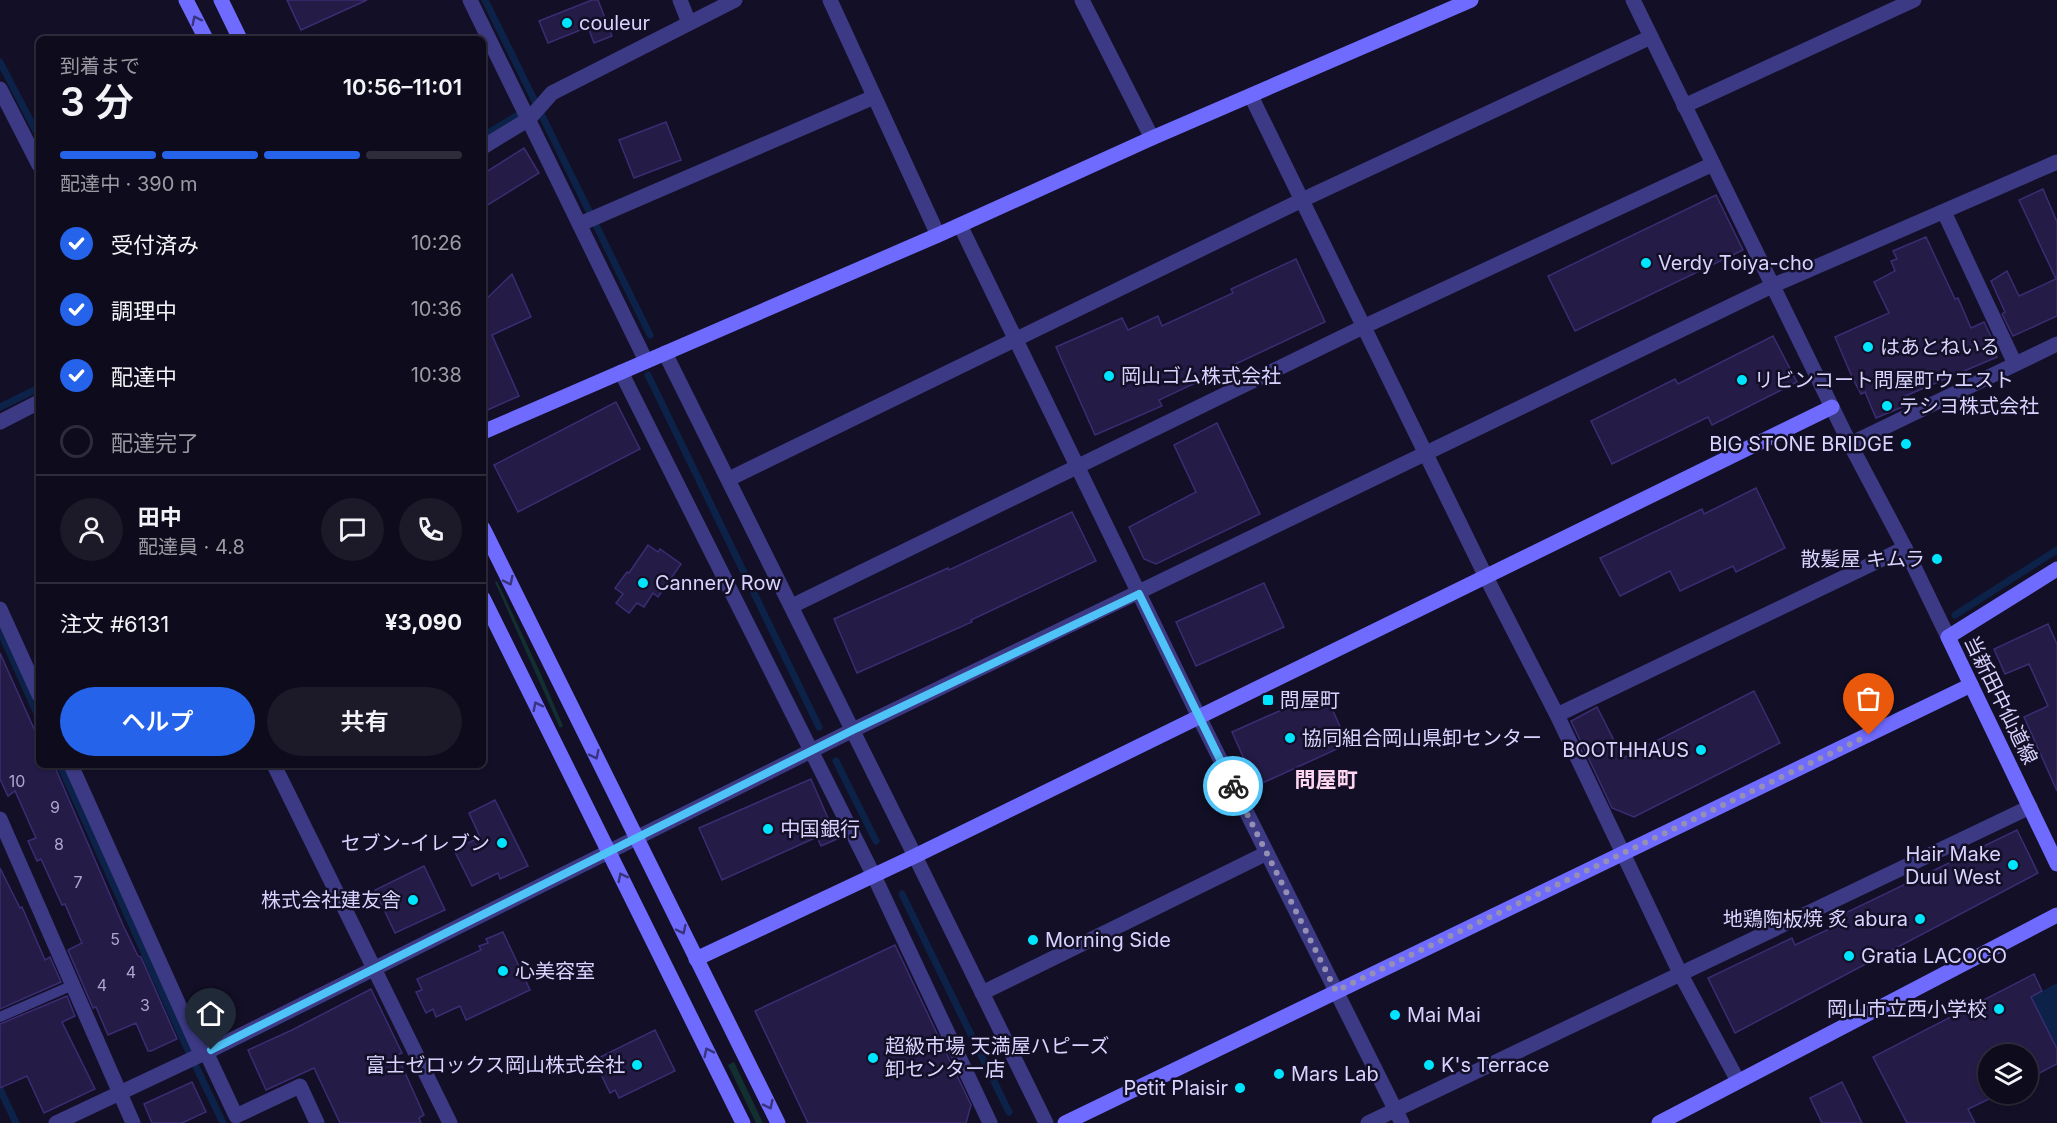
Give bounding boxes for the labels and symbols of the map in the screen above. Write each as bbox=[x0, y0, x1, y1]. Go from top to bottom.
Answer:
place label: couleur bbox=[579, 11, 651, 35]
one-way arrow bbox=[192, 15, 203, 26]
marker: couleur bbox=[560, 16, 574, 30]
place label: Verdy Toiya-cho bbox=[1658, 251, 1814, 275]
marker: Verdy Toiya-cho bbox=[1639, 256, 1653, 270]
place label: はあとねいる bbox=[1880, 335, 2000, 359]
marker: はあとねいる bbox=[1861, 340, 1875, 354]
place label: 岡山ゴム株式会社 bbox=[1121, 364, 1281, 388]
place label: リビンコート問屋町ウエスト bbox=[1754, 368, 2014, 392]
marker: 岡山ゴム株式会社 bbox=[1102, 369, 1116, 383]
marker: リビンコート問屋町ウエスト bbox=[1735, 373, 1749, 387]
place label: テシヨ株式会社 bbox=[1899, 394, 2039, 418]
marker: テシヨ株式会社 bbox=[1880, 399, 1894, 413]
place label: BIG STONE BRIDGE bbox=[1709, 432, 1894, 456]
marker: BIG STONE BRIDGE bbox=[1899, 437, 1913, 451]
place label: 散髪屋 キムラ bbox=[1800, 547, 1925, 571]
marker: 散髪屋 キムラ bbox=[1930, 552, 1944, 566]
place label: Cannery Row bbox=[655, 571, 781, 595]
one-way arrow bbox=[502, 574, 513, 585]
marker: Cannery Row bbox=[636, 576, 650, 590]
street label: 当新田中仙道線 bbox=[1960, 632, 2042, 768]
pin bbox=[1843, 673, 1894, 735]
place label: 問屋町 bbox=[1280, 688, 1340, 712]
marker: 問屋町 bbox=[1261, 693, 1275, 707]
one-way arrow bbox=[533, 702, 544, 713]
place label: 協同組合岡山県卸センター bbox=[1302, 726, 1542, 750]
marker: 協同組合岡山県卸センター bbox=[1283, 731, 1297, 745]
place label: BOOTHHAUS bbox=[1562, 738, 1689, 762]
marker: BOOTHHAUS bbox=[1694, 743, 1708, 757]
one-way arrow bbox=[588, 749, 600, 760]
courier bbox=[1203, 756, 1263, 816]
district label: 問屋町 bbox=[1295, 767, 1358, 792]
house number: 10 bbox=[9, 771, 25, 791]
house number: 9 bbox=[50, 797, 60, 817]
place label: 中国銀行 bbox=[780, 817, 860, 841]
marker: 中国銀行 bbox=[761, 822, 775, 836]
place label: セブン-イレブン bbox=[341, 831, 490, 855]
house number: 8 bbox=[54, 834, 64, 854]
marker: セブン-イレブン bbox=[495, 836, 509, 850]
place label: Hair Make Duul West bbox=[1905, 842, 2001, 889]
marker: Hair Make Duul West bbox=[2006, 858, 2020, 872]
house number: 7 bbox=[73, 872, 83, 892]
one-way arrow bbox=[618, 872, 629, 883]
place label: 株式会社建友舎 bbox=[261, 888, 401, 912]
marker: 株式会社建友舎 bbox=[406, 893, 420, 907]
place label: 地鶏陶板焼 炙 abura bbox=[1723, 907, 1908, 931]
marker: 地鶏陶板焼 炙 abura bbox=[1913, 912, 1927, 926]
one-way arrow bbox=[675, 924, 686, 935]
place label: Morning Side bbox=[1045, 928, 1171, 952]
house number: 5 bbox=[110, 929, 120, 949]
marker: Morning Side bbox=[1026, 933, 1040, 947]
place label: Gratia LACOCO bbox=[1861, 944, 2007, 968]
marker: Gratia LACOCO bbox=[1842, 949, 1856, 963]
place label: 心美容室 bbox=[515, 959, 595, 983]
house number: 4 bbox=[126, 962, 136, 982]
marker: 心美容室 bbox=[496, 964, 510, 978]
house number: 4 bbox=[97, 975, 107, 995]
pin bbox=[185, 988, 236, 1050]
house number: 3 bbox=[140, 995, 150, 1015]
place label: 岡山市立西小学校 bbox=[1827, 997, 1987, 1021]
marker: 岡山市立西小学校 bbox=[1992, 1002, 2006, 1016]
place label: Mai Mai bbox=[1407, 1003, 1481, 1027]
marker: Mai Mai bbox=[1388, 1008, 1402, 1022]
place label: 超級市場 天満屋ハピーズ 卸センター店 bbox=[885, 1034, 1110, 1081]
one-way arrow bbox=[704, 1047, 715, 1058]
marker: 超級市場 天満屋ハピーズ 卸センター店 bbox=[866, 1051, 880, 1065]
place label: 富士ゼロックス岡山株式会社 bbox=[366, 1053, 625, 1077]
place label: K's Terrace bbox=[1441, 1053, 1549, 1077]
marker: 富士ゼロックス岡山株式会社 bbox=[630, 1058, 644, 1072]
marker: K's Terrace bbox=[1422, 1058, 1436, 1072]
place label: Mars Lab bbox=[1291, 1062, 1379, 1086]
marker: Mars Lab bbox=[1272, 1067, 1286, 1081]
place label: Petit Plaisir bbox=[1123, 1076, 1228, 1100]
marker: Petit Plaisir bbox=[1233, 1081, 1247, 1095]
one-way arrow bbox=[761, 1098, 773, 1109]

